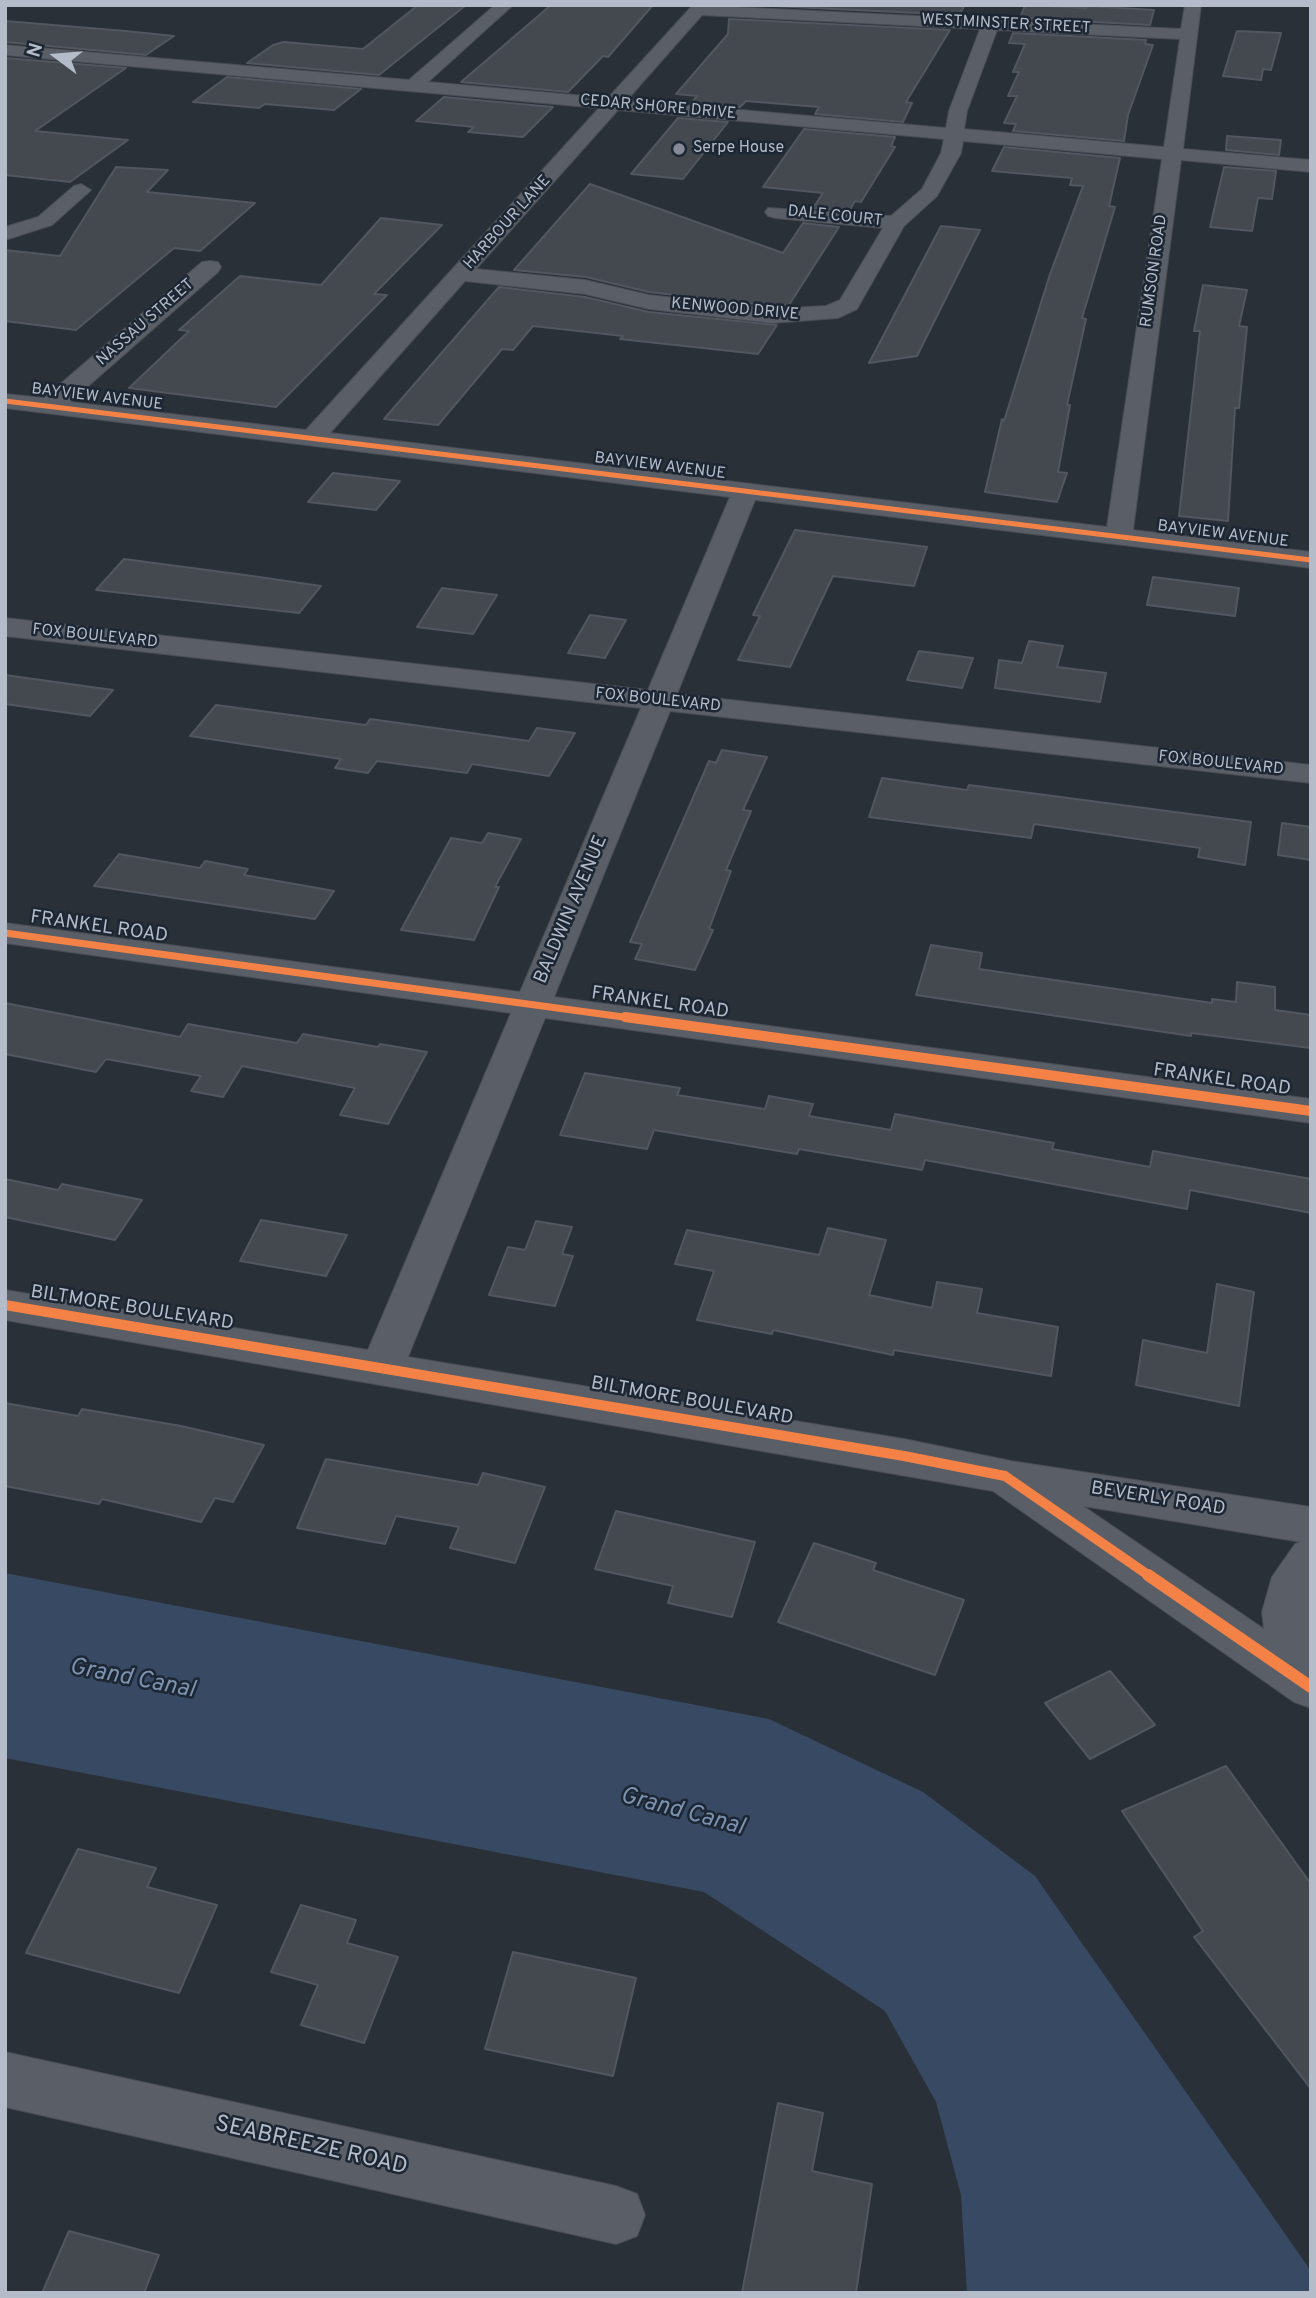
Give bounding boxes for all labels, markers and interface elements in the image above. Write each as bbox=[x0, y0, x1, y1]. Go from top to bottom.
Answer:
street label: WESTMINSTER STREET bbox=[921, 11, 1091, 39]
north arrow bbox=[21, 21, 91, 91]
text: N bbox=[22, 40, 49, 60]
street label: CEDAR SHORE DRIVE bbox=[579, 92, 737, 124]
place label: Serpe House bbox=[693, 139, 784, 159]
marker: Serpe House bbox=[671, 141, 687, 157]
street label: HARBOUR LANE bbox=[461, 172, 555, 274]
street label: DALE COURT bbox=[787, 202, 883, 232]
street label: RUMSON ROAD bbox=[1138, 213, 1172, 329]
street label: NASSAU STREET bbox=[93, 275, 199, 371]
street label: KENWOOD DRIVE bbox=[670, 295, 800, 325]
street label: BAYVIEW AVENUE bbox=[30, 380, 164, 416]
street label: BAYVIEW AVENUE bbox=[593, 449, 727, 485]
street label: BAYVIEW AVENUE bbox=[1156, 517, 1290, 553]
street label: FOX BOULEVARD bbox=[31, 621, 159, 653]
street label: FOX BOULEVARD bbox=[594, 685, 722, 717]
street label: FOX BOULEVARD bbox=[1157, 748, 1285, 780]
street label: BALDWIN AVENUE bbox=[530, 832, 614, 988]
street label: FRANKEL ROAD bbox=[29, 907, 169, 949]
street label: FRANKEL ROAD bbox=[590, 983, 730, 1025]
street label: FRANKEL ROAD bbox=[1152, 1060, 1292, 1102]
street label: BILTMORE BOULEVARD bbox=[29, 1282, 235, 1336]
street label: BILTMORE BOULEVARD bbox=[589, 1373, 795, 1431]
street label: BEVERLY ROAD bbox=[1089, 1478, 1227, 1522]
water label: Grand Canal bbox=[67, 1654, 197, 1706]
water label: Grand Canal bbox=[617, 1783, 747, 1843]
street label: SEABREEZE ROAD bbox=[212, 2111, 410, 2183]

